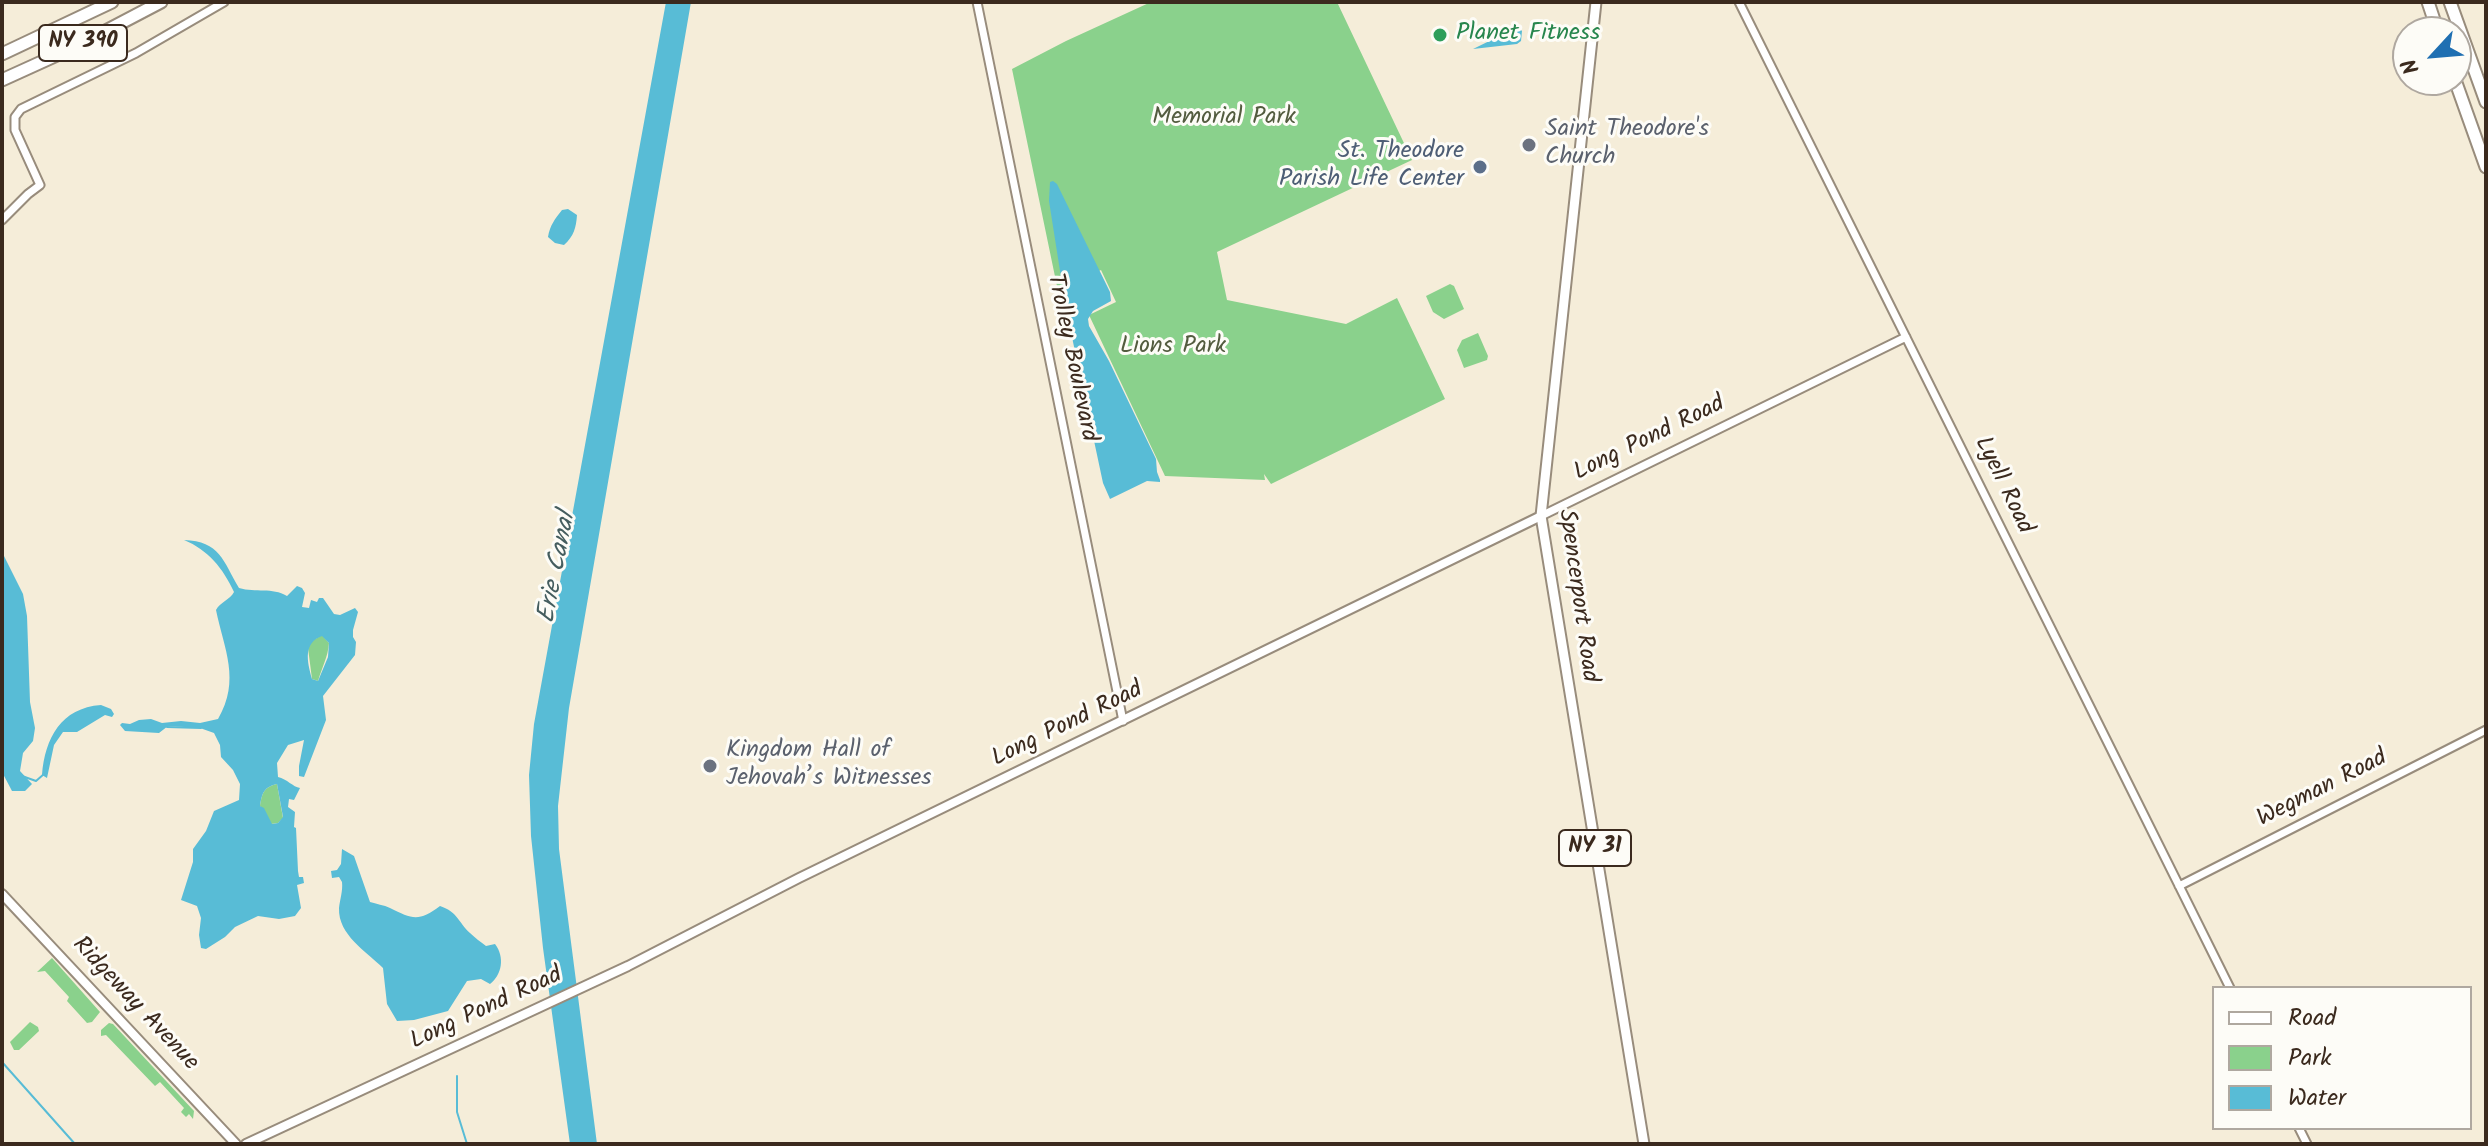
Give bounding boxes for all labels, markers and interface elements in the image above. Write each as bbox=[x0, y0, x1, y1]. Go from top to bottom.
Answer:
north arrow bbox=[2392, 16, 2472, 96]
place label: Planet Fitness bbox=[1456, 21, 1600, 49]
road number: NY 390 bbox=[39, 25, 127, 61]
marker: Planet Fitness bbox=[1431, 26, 1449, 44]
text: N bbox=[2393, 52, 2431, 80]
park label: Memorial Park bbox=[1152, 105, 1296, 133]
place label: Saint Theodore's Church bbox=[1545, 117, 1709, 173]
marker: Saint Theodore's Church bbox=[1520, 136, 1538, 154]
place label: St. Theodore Parish Life Center bbox=[1279, 139, 1464, 195]
marker: St. Theodore Parish Life Center bbox=[1471, 158, 1489, 176]
street label: Trolley Boulevard bbox=[1038, 271, 1102, 445]
park label: Lions Park bbox=[1120, 334, 1226, 362]
street label: Long Pond Road bbox=[1570, 391, 1730, 489]
street label: Lyell Road bbox=[1966, 433, 2038, 539]
street label: Spencerport Road bbox=[1550, 508, 1602, 684]
water label: Erie Canal bbox=[533, 510, 585, 626]
street label: Long Pond Road bbox=[988, 677, 1148, 775]
place label: Kingdom Hall of Jehovah’s Witnesses bbox=[726, 738, 932, 794]
street label: Wegman Road bbox=[2253, 745, 2393, 835]
marker: Kingdom Hall of Jehovah’s Witnesses bbox=[701, 757, 719, 775]
road number: NY 31 bbox=[1559, 830, 1631, 866]
street label: Ridgeway Avenue bbox=[65, 932, 203, 1078]
street label: Long Pond Road bbox=[407, 962, 567, 1058]
legend bbox=[2212, 986, 2472, 1130]
text: Road bbox=[2288, 999, 2336, 1038]
text: Park bbox=[2288, 1039, 2332, 1078]
text: Water bbox=[2288, 1079, 2346, 1118]

